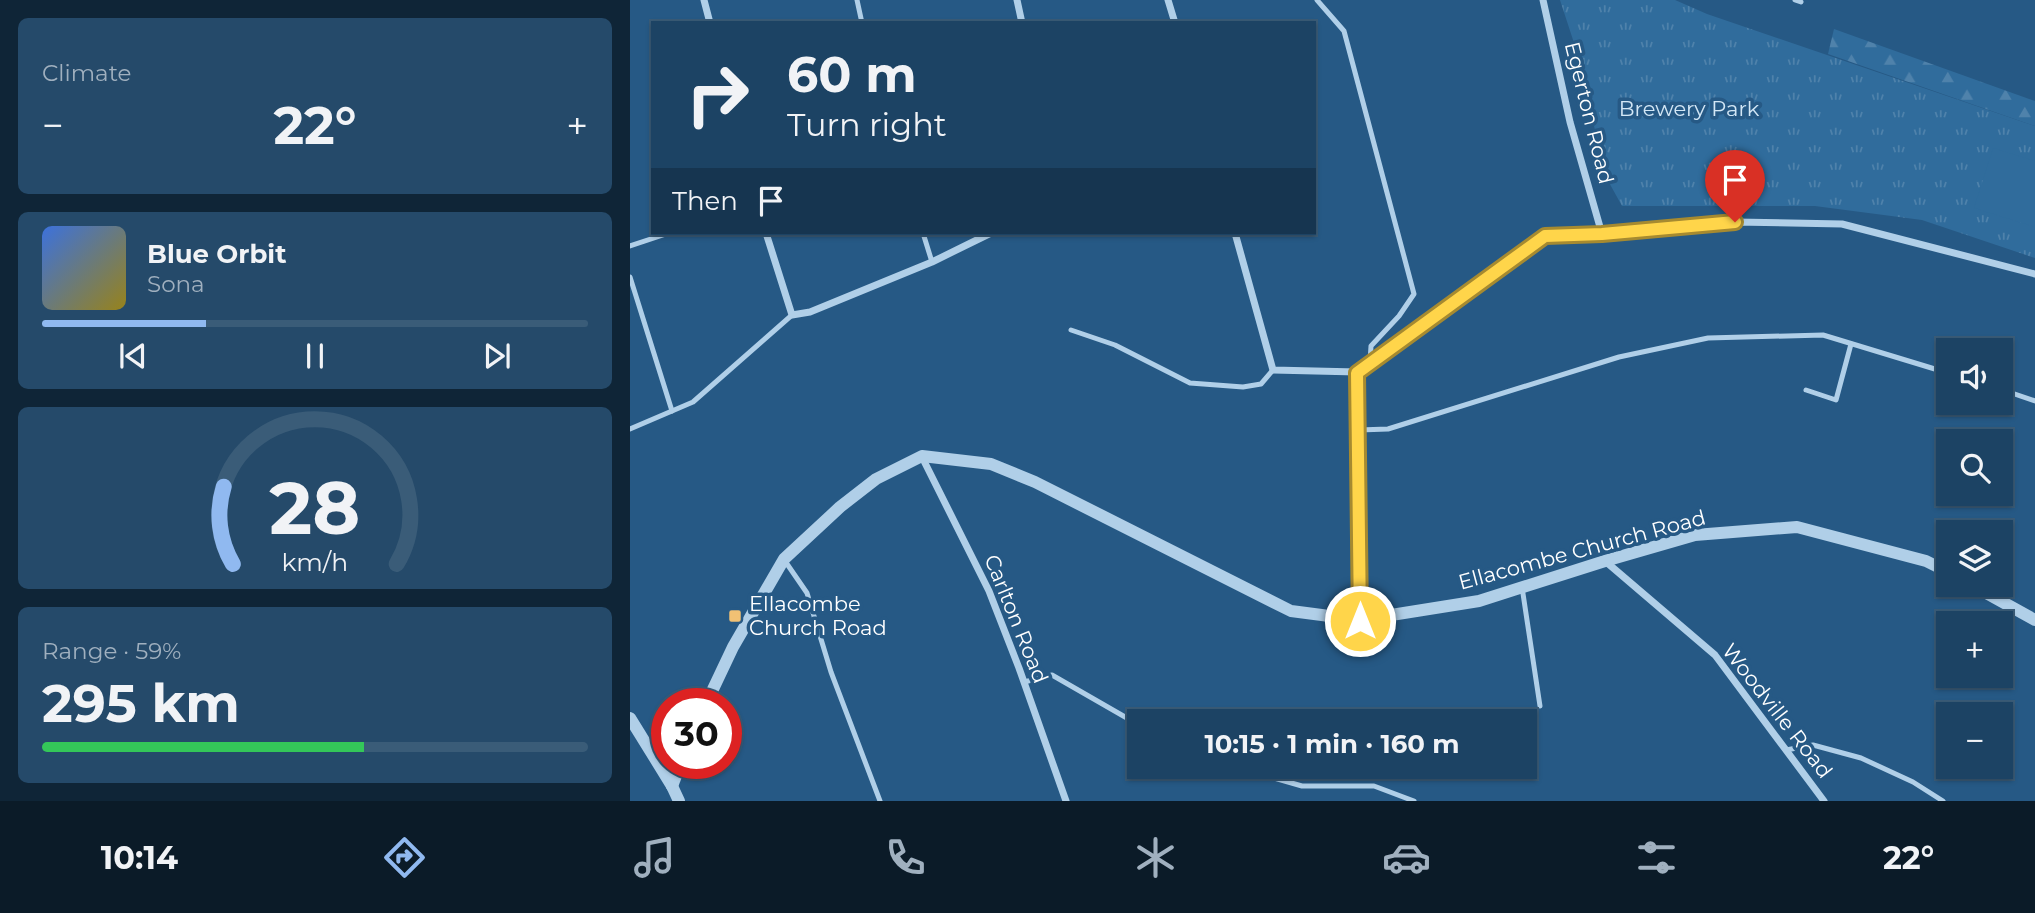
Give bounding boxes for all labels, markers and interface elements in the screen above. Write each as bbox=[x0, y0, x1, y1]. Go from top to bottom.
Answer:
street label: Egerton Road bbox=[1560, 39, 1619, 187]
text: 60 m bbox=[787, 45, 917, 104]
icon: right bbox=[672, 49, 763, 140]
text: Climate bbox=[42, 59, 131, 87]
text: 22° bbox=[273, 94, 357, 157]
park label: Brewery Park bbox=[1619, 96, 1760, 121]
text: − bbox=[42, 102, 64, 149]
text: + bbox=[566, 102, 588, 149]
text: Turn right bbox=[787, 105, 947, 144]
pin bbox=[1705, 150, 1765, 222]
icon: arrive bbox=[1716, 161, 1754, 199]
icon: arrive bbox=[752, 182, 790, 220]
text: Then bbox=[672, 185, 738, 217]
text: Blue Orbit bbox=[147, 238, 286, 270]
text: Sona bbox=[147, 270, 205, 298]
icon: previous bbox=[114, 337, 152, 375]
icon: pause bbox=[296, 337, 334, 375]
icon: next bbox=[478, 337, 516, 375]
map controls bbox=[1936, 338, 2013, 779]
button: sound bbox=[1936, 338, 2013, 415]
button: search bbox=[1936, 429, 2013, 506]
text: 28 bbox=[270, 464, 361, 552]
street label: Ellacombe Church Road bbox=[1456, 504, 1708, 595]
button: layers bbox=[1936, 520, 2013, 597]
text: km/h bbox=[282, 546, 348, 576]
street label: Carlton Road bbox=[979, 551, 1054, 687]
position arrow bbox=[1323, 584, 1397, 658]
place label: Ellacombe Church Road bbox=[749, 591, 887, 640]
marker: Ellacombe Church Road bbox=[727, 608, 743, 624]
button: + bbox=[1936, 611, 2013, 688]
text: Range · 59% bbox=[42, 637, 181, 665]
street label: Woodville Road bbox=[1717, 638, 1838, 783]
text: 295 km bbox=[42, 672, 240, 735]
speed limit sign: 30 bbox=[651, 688, 742, 779]
button: − bbox=[1936, 702, 2013, 779]
text: 10:15 · 1 min · 160 m bbox=[1204, 728, 1460, 760]
icon: directions bbox=[380, 833, 429, 882]
icon: music bbox=[630, 833, 679, 882]
icon: phone bbox=[881, 833, 930, 882]
icon: climate bbox=[1131, 833, 1180, 882]
icon: car bbox=[1382, 833, 1431, 882]
icon: filters bbox=[1632, 833, 1681, 882]
text: 10:14 bbox=[101, 838, 178, 877]
text: 22° bbox=[1883, 838, 1934, 877]

